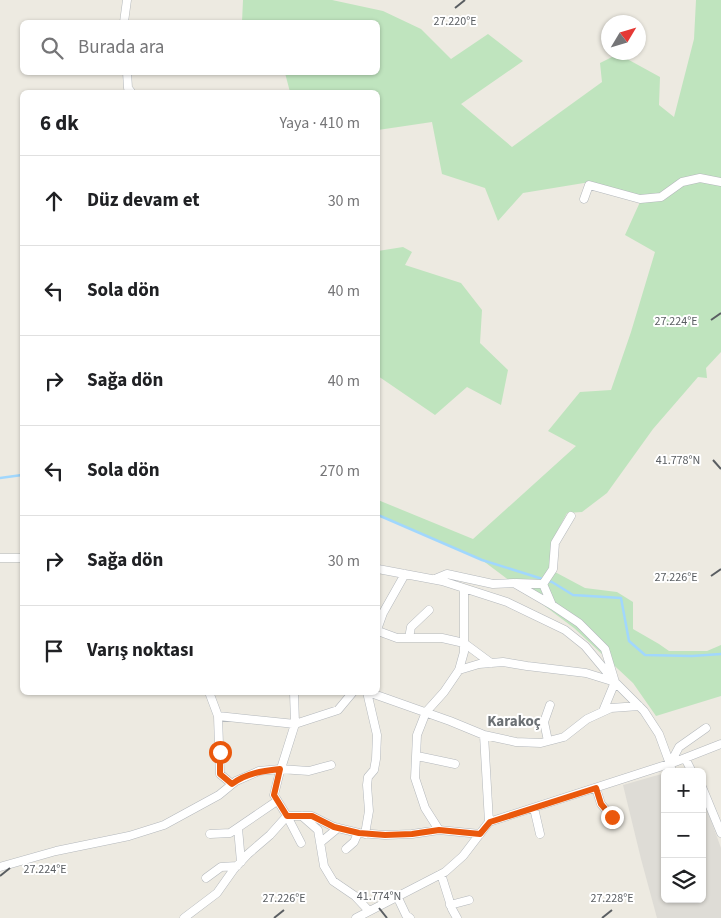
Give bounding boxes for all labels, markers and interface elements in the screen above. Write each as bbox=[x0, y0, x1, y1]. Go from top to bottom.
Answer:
text: 27.220°E bbox=[433, 13, 477, 30]
north arrow bbox=[601, 15, 646, 60]
search box bbox=[20, 20, 380, 75]
icon: search bbox=[38, 34, 66, 62]
text: Burada ara bbox=[78, 34, 164, 61]
text: 6 dk bbox=[40, 108, 79, 138]
text: Yaya · 410 m bbox=[279, 112, 360, 134]
icon: ahead bbox=[40, 187, 68, 215]
text: Düz devam et bbox=[87, 187, 200, 214]
text: 30 m bbox=[328, 190, 360, 212]
icon: left bbox=[40, 277, 68, 305]
text: Sola dön bbox=[87, 277, 160, 304]
text: 40 m bbox=[328, 280, 360, 302]
text: 27.224°E bbox=[654, 313, 698, 330]
icon: right bbox=[40, 367, 68, 395]
text: Sağa dön bbox=[87, 367, 163, 394]
text: 40 m bbox=[328, 370, 360, 392]
text: 41.778°N bbox=[656, 452, 700, 469]
icon: left bbox=[40, 457, 68, 485]
text: Sola dön bbox=[87, 457, 160, 484]
text: 270 m bbox=[320, 460, 360, 482]
icon: right bbox=[40, 547, 68, 575]
text: Sağa dön bbox=[87, 547, 163, 574]
text: 30 m bbox=[328, 550, 360, 572]
text: 27.226°E bbox=[654, 569, 698, 586]
icon: arrive bbox=[40, 637, 68, 665]
text: Varış noktası bbox=[87, 637, 194, 664]
district label: Karakoç bbox=[487, 711, 541, 732]
route start bbox=[209, 741, 232, 764]
map controls bbox=[661, 768, 706, 903]
button: + bbox=[661, 768, 706, 813]
route end bbox=[601, 806, 624, 829]
button: − bbox=[661, 813, 706, 858]
button: layers bbox=[661, 858, 706, 903]
text: 27.224°E bbox=[23, 861, 67, 878]
text: 41.774°N bbox=[357, 888, 401, 905]
text: 27.226°E bbox=[262, 890, 306, 907]
text: 27.228°E bbox=[590, 890, 634, 907]

